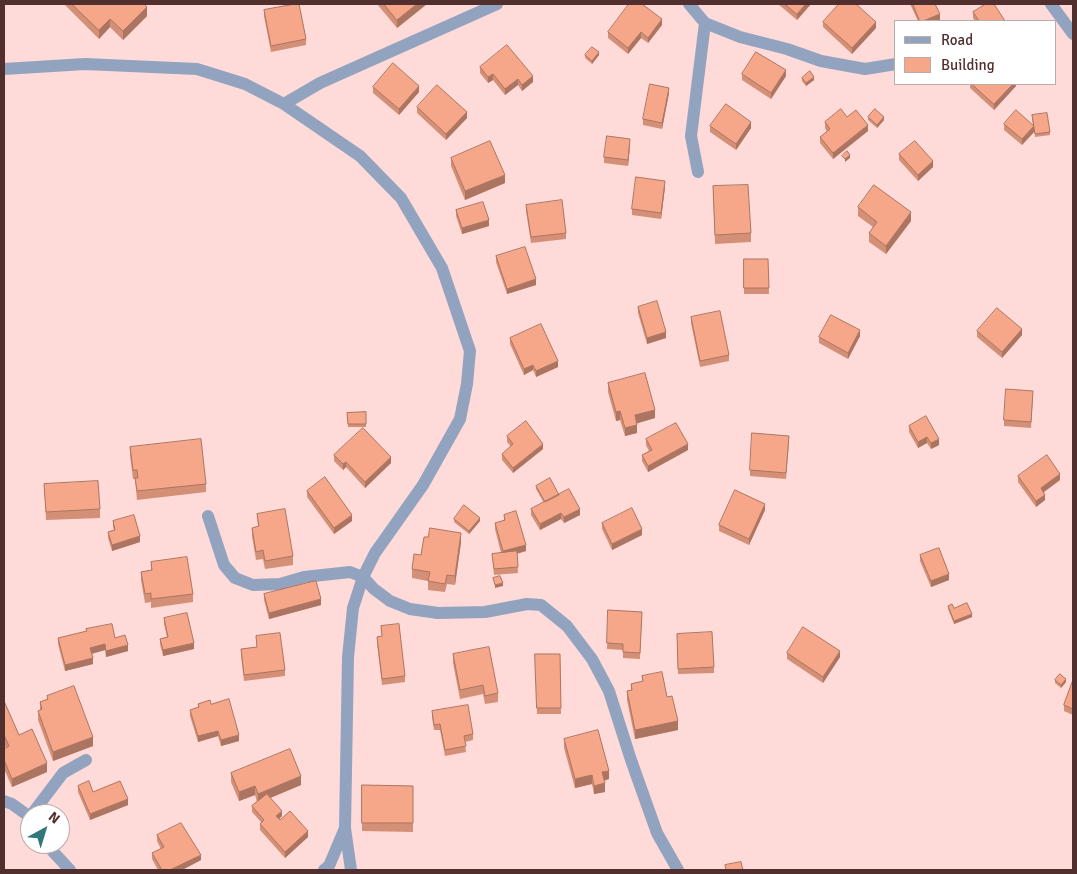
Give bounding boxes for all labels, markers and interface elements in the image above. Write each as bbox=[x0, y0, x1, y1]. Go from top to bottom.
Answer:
legend bbox=[894, 20, 1057, 85]
text: Road bbox=[941, 31, 973, 49]
text: Building bbox=[941, 56, 995, 74]
north arrow bbox=[20, 804, 70, 854]
text: N bbox=[45, 808, 63, 827]

